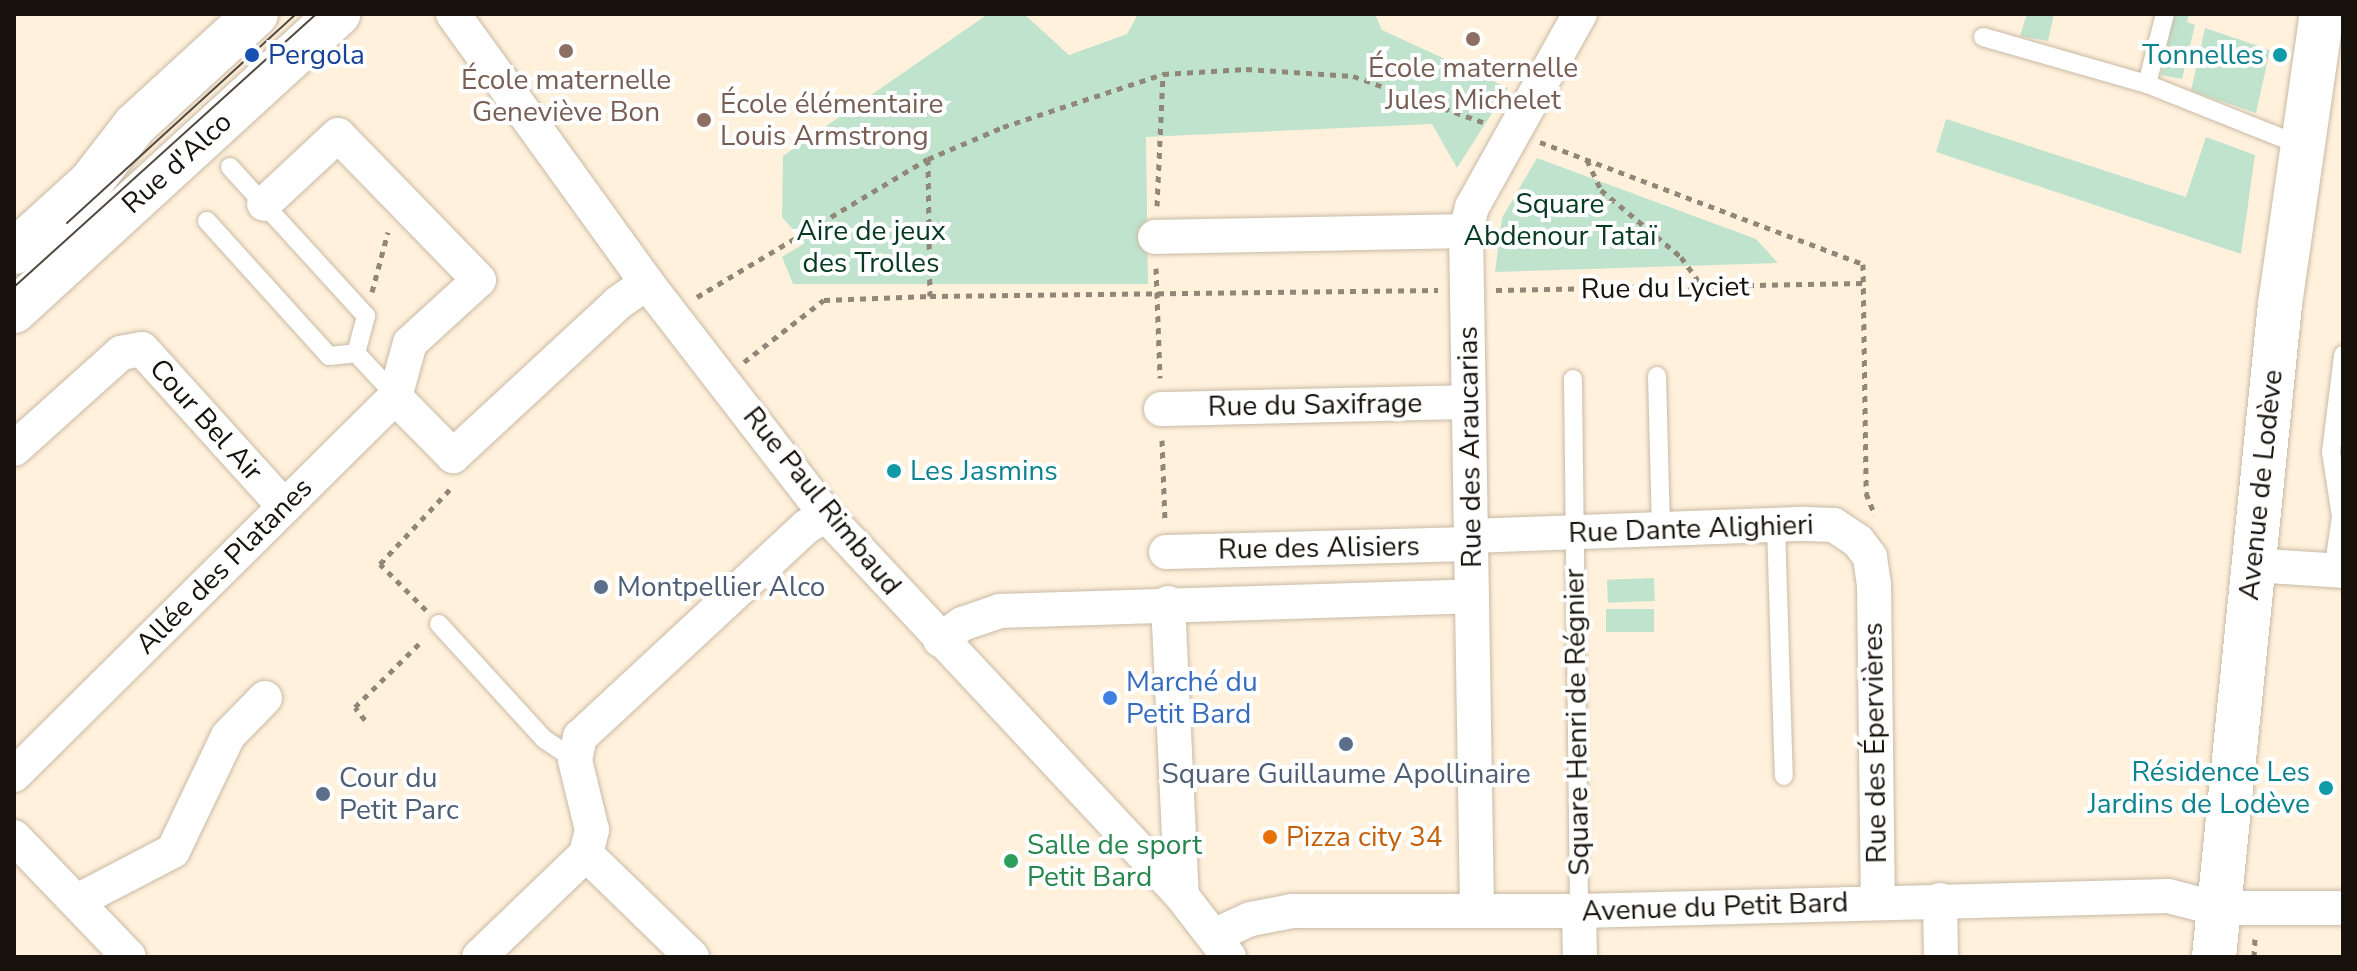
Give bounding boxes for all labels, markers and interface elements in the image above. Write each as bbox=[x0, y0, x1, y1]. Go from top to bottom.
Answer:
marker: École maternelle Jules Michelet bbox=[1464, 30, 1482, 48]
place label: Pergola bbox=[268, 38, 365, 72]
place label: Tonnelles bbox=[2142, 38, 2264, 72]
marker: École maternelle Geneviève Bon bbox=[557, 42, 575, 60]
marker: Pergola bbox=[243, 46, 261, 64]
marker: Tonnelles bbox=[2271, 46, 2289, 64]
place label: École maternelle Jules Michelet bbox=[1368, 51, 1578, 117]
place label: École maternelle Geneviève Bon bbox=[461, 63, 671, 129]
place label: École élémentaire Louis Armstrong bbox=[720, 87, 943, 153]
street label: Rue d'Alco bbox=[115, 105, 239, 221]
marker: École élémentaire Louis Armstrong bbox=[695, 111, 713, 129]
park label: Square Abdenour Tataï bbox=[1463, 187, 1657, 253]
park label: Aire de jeux des Trolles bbox=[796, 214, 946, 280]
street label: Rue du Lyciet bbox=[1581, 270, 1749, 306]
street label: Rue des Araucarias bbox=[1451, 326, 1489, 568]
street label: Cour Bel Air bbox=[142, 352, 270, 488]
street label: Avenue de Lodève bbox=[2232, 368, 2290, 602]
street label: Rue du Saxifrage bbox=[1208, 386, 1422, 424]
street label: Rue Paul Rimbaud bbox=[736, 400, 908, 602]
place label: Les Jasmins bbox=[910, 454, 1058, 488]
marker: Les Jasmins bbox=[885, 462, 903, 480]
street label: Allée des Platanes bbox=[129, 471, 319, 661]
street label: Rue Dante Alighieri bbox=[1568, 508, 1814, 550]
street label: Rue des Alisiers bbox=[1218, 529, 1420, 567]
street label: Square Henri de Régnier bbox=[1558, 568, 1596, 876]
place label: Montpellier Alco bbox=[617, 570, 825, 604]
marker: Montpellier Alco bbox=[592, 578, 610, 596]
street label: Rue des Épervières bbox=[1856, 622, 1894, 864]
place label: Marché du Petit Bard bbox=[1126, 665, 1258, 731]
marker: Marché du Petit Bard bbox=[1101, 689, 1119, 707]
marker: Square Guillaume Apollinaire bbox=[1337, 735, 1355, 753]
place label: Résidence Les Jardins de Lodève bbox=[2088, 755, 2310, 821]
place label: Square Guillaume Apollinaire bbox=[1161, 757, 1531, 791]
place label: Cour du Petit Parc bbox=[339, 761, 459, 827]
marker: Résidence Les Jardins de Lodève bbox=[2317, 779, 2335, 797]
marker: Cour du Petit Parc bbox=[314, 785, 332, 803]
place label: Pizza city 34 bbox=[1286, 820, 1443, 854]
place label: Salle de sport Petit Bard bbox=[1027, 828, 1202, 894]
marker: Pizza city 34 bbox=[1261, 828, 1279, 846]
marker: Salle de sport Petit Bard bbox=[1002, 852, 1020, 870]
street label: Avenue du Petit Bard bbox=[1581, 886, 1849, 928]

